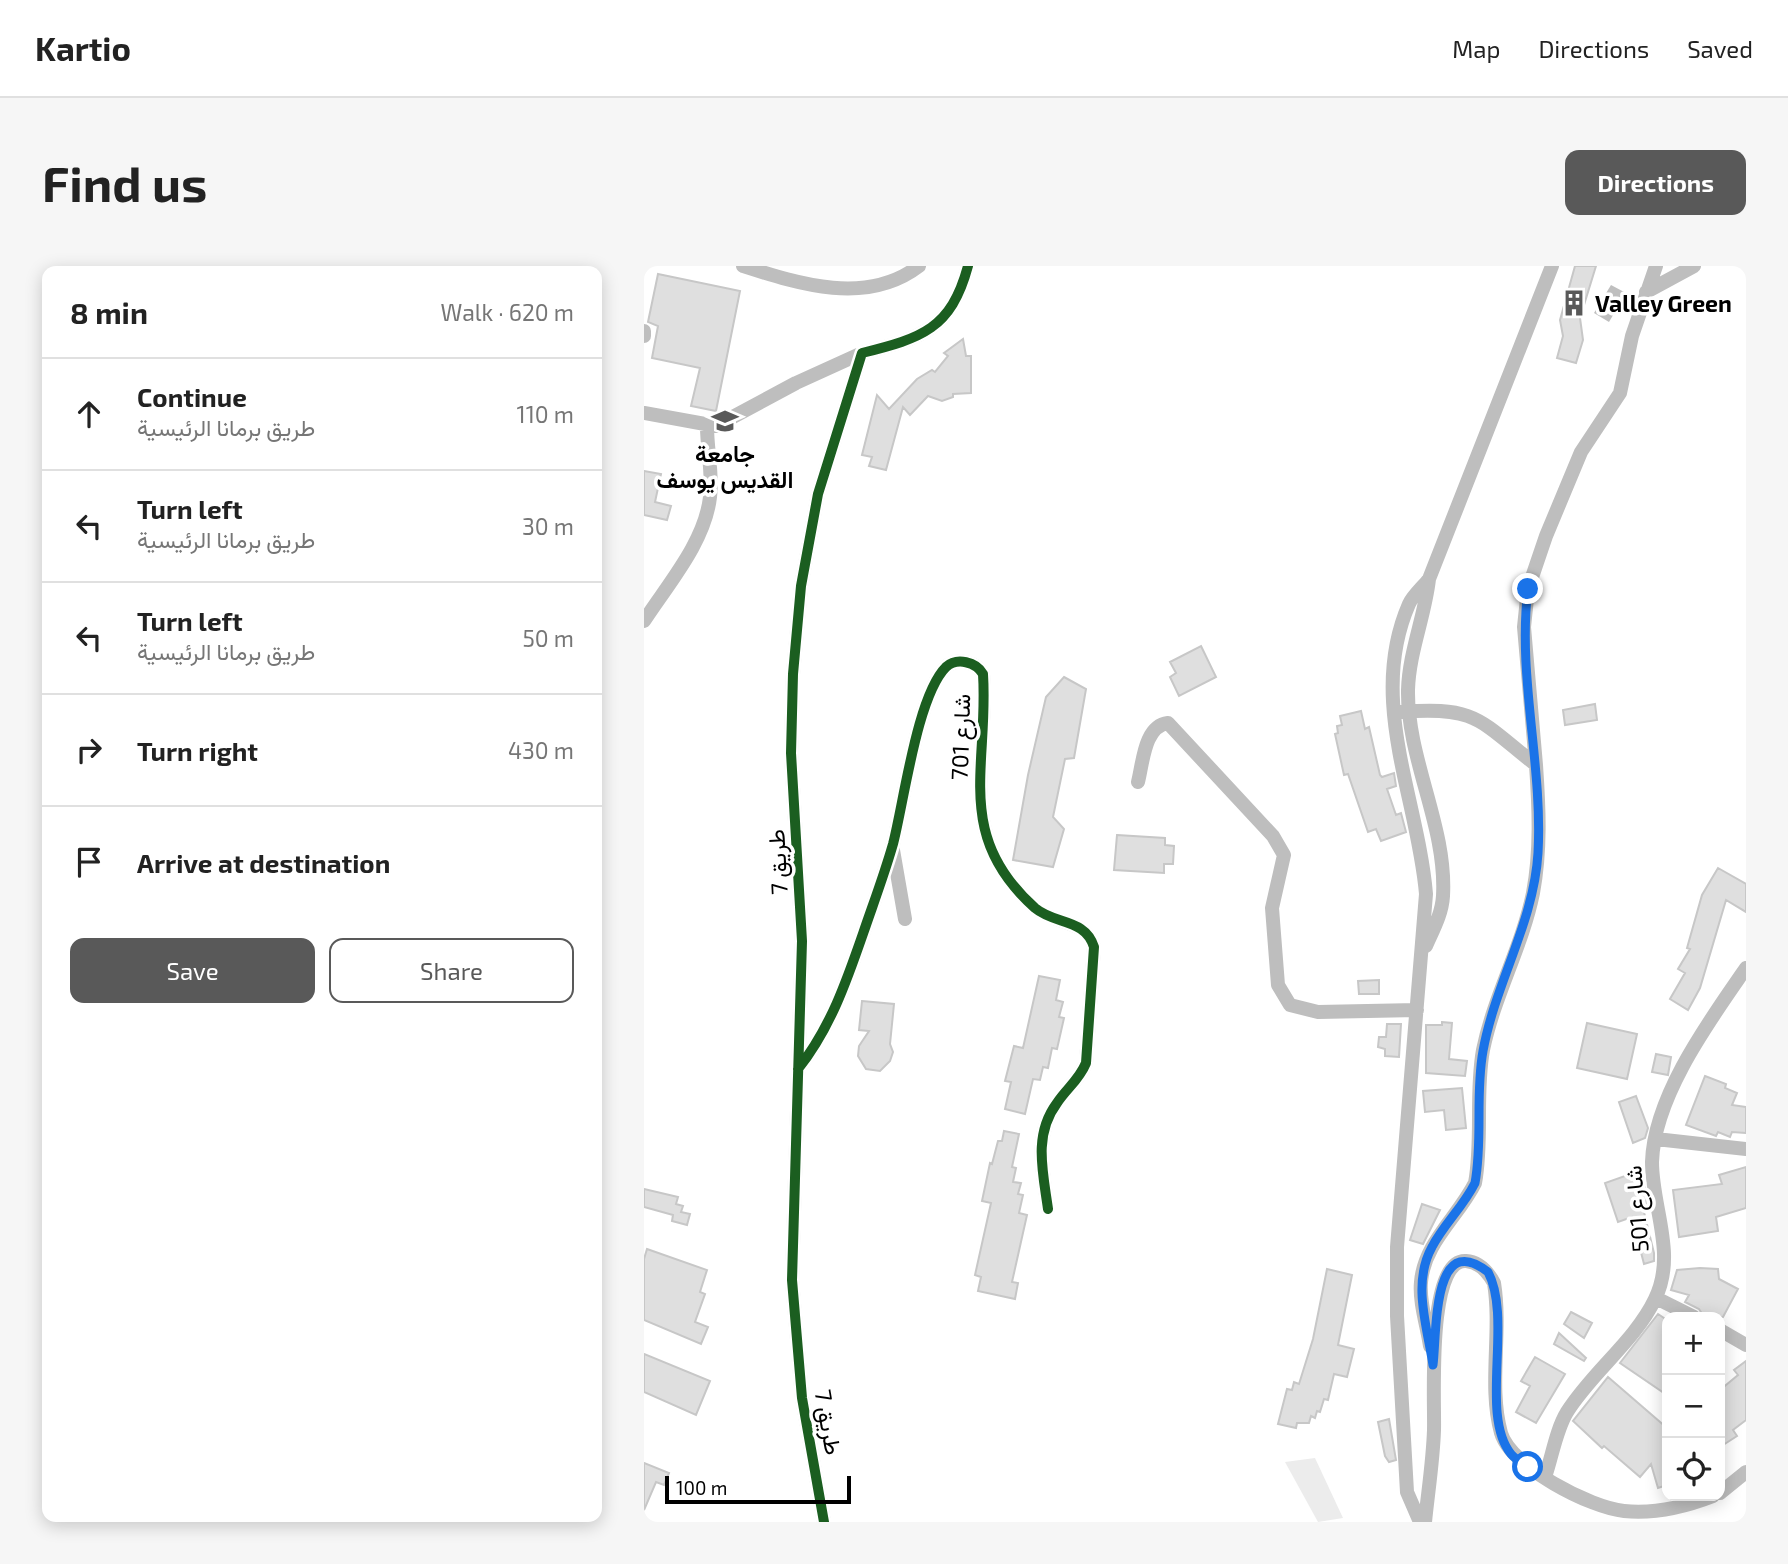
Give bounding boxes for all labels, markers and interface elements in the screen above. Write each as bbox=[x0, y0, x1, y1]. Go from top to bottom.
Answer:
text: Kartio bbox=[35, 28, 131, 68]
text: Map bbox=[1452, 34, 1500, 63]
text: Directions bbox=[1538, 34, 1649, 63]
text: Saved bbox=[1687, 34, 1753, 63]
button: Directions bbox=[1565, 150, 1746, 215]
text: Find us bbox=[42, 153, 207, 212]
building icon: Valley Green bbox=[1559, 288, 1589, 318]
place label: Valley Green bbox=[1595, 289, 1732, 317]
text: 8 min bbox=[70, 294, 148, 330]
text: Walk · 620 m bbox=[441, 298, 574, 326]
text: Continue bbox=[137, 381, 247, 412]
icon: ahead bbox=[70, 395, 108, 433]
text: 110 m bbox=[517, 400, 574, 428]
school or university icon: جامعة القديس يوسف bbox=[710, 406, 740, 436]
text: طريق برمانا الرئيسية bbox=[137, 413, 315, 441]
place label: جامعة القديس يوسف bbox=[657, 439, 793, 495]
text: Turn left bbox=[137, 493, 243, 524]
icon: left bbox=[70, 507, 108, 545]
text: 30 m bbox=[522, 512, 574, 540]
text: طريق برمانا الرئيسية bbox=[137, 525, 315, 553]
route end bbox=[1512, 573, 1543, 604]
text: Turn left bbox=[137, 605, 243, 636]
icon: left bbox=[70, 619, 108, 657]
text: 50 m bbox=[523, 624, 574, 652]
text: طريق برمانا الرئيسية bbox=[137, 637, 315, 665]
street label: شارع 701 bbox=[945, 693, 978, 781]
icon: right bbox=[70, 731, 108, 769]
text: Turn right bbox=[137, 735, 258, 766]
text: 430 m bbox=[508, 736, 574, 764]
street label: طريق 7 bbox=[761, 828, 795, 896]
icon: arrive bbox=[70, 843, 108, 881]
text: Arrive at destination bbox=[137, 847, 390, 878]
button: Save bbox=[70, 938, 315, 1003]
button: Share bbox=[329, 938, 574, 1003]
street label: شارع 501 bbox=[1618, 1164, 1657, 1253]
map controls bbox=[1662, 1312, 1725, 1501]
button: + bbox=[1662, 1312, 1725, 1375]
button: − bbox=[1662, 1375, 1725, 1438]
street label: طريق 7 bbox=[808, 1387, 848, 1457]
button: locate bbox=[1662, 1438, 1725, 1501]
route start bbox=[1512, 1451, 1543, 1482]
scale bar bbox=[665, 1473, 850, 1505]
text: 100 m bbox=[676, 1476, 727, 1499]

